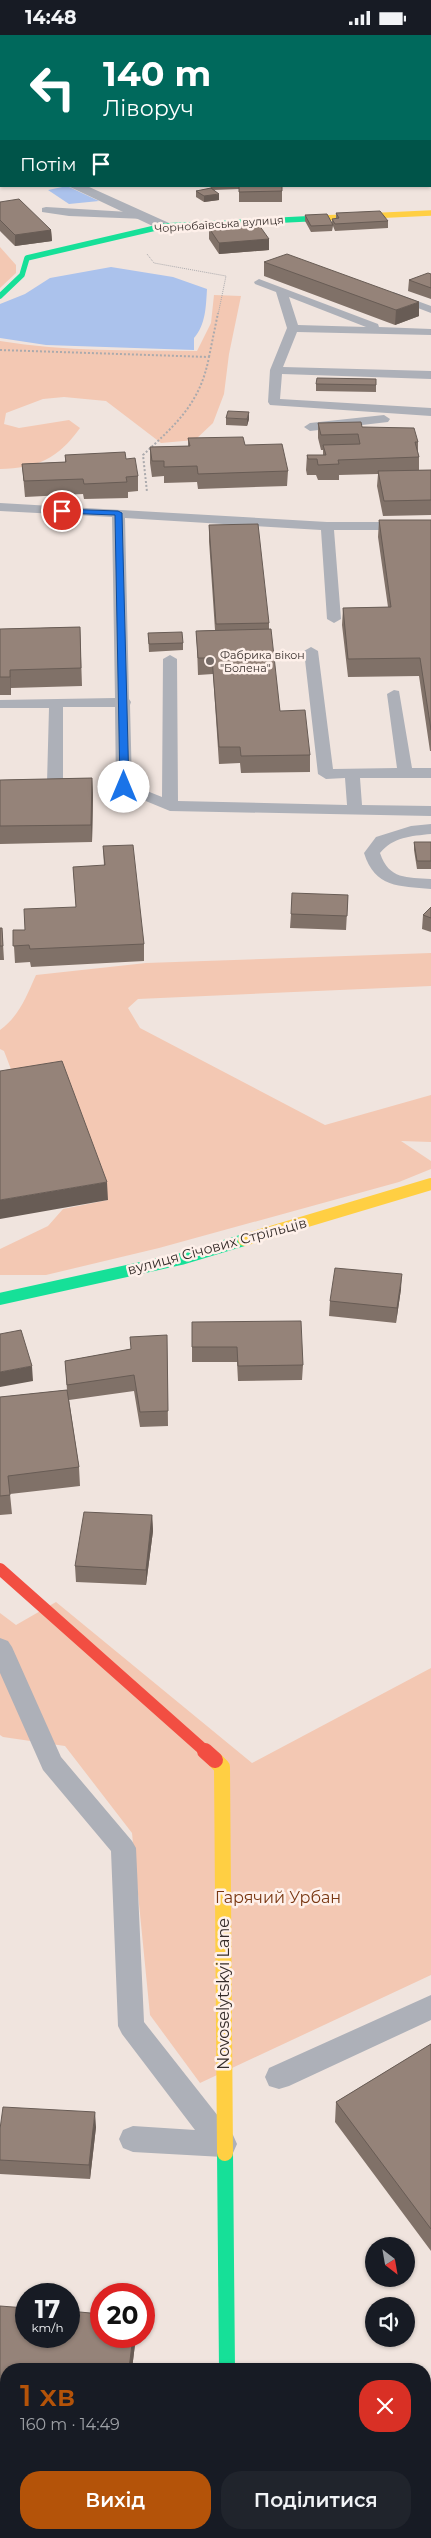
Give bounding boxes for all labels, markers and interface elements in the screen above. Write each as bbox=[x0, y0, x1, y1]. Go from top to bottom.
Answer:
text: 14:48 bbox=[25, 6, 77, 29]
text: 140 m bbox=[103, 52, 211, 95]
icon: left bbox=[20, 55, 85, 120]
text: Ліворуч bbox=[103, 95, 194, 122]
icon: arrive bbox=[87, 150, 115, 178]
text: Потім bbox=[20, 153, 77, 176]
street label: Чорнобаївська вулиця bbox=[154, 213, 284, 235]
pin bbox=[41, 490, 83, 532]
icon: arrive bbox=[48, 497, 76, 525]
place label: Фабрика вікон "Болена" bbox=[220, 648, 305, 675]
marker: Фабрика вікон "Болена" bbox=[204, 655, 216, 667]
position arrow bbox=[97, 760, 149, 812]
street label: вулиця Січових Стрільців bbox=[125, 1213, 309, 1279]
park label: Гарячий Урбан bbox=[215, 1888, 341, 1907]
street label: Novoselytskyi Lane bbox=[214, 1918, 233, 2070]
north arrow bbox=[365, 2237, 415, 2287]
map controls bbox=[365, 2237, 415, 2347]
speed limit sign: 20 bbox=[90, 2283, 155, 2348]
text: 17 bbox=[35, 2294, 60, 2324]
button: sound bbox=[365, 2297, 415, 2347]
text: km/h bbox=[31, 2320, 64, 2335]
text: 1 хв bbox=[20, 2377, 75, 2414]
button: close bbox=[359, 2380, 411, 2432]
text: 160 m · 14:49 bbox=[20, 2415, 120, 2434]
button: Вихід bbox=[20, 2471, 211, 2529]
button: Поділитися bbox=[221, 2471, 411, 2529]

